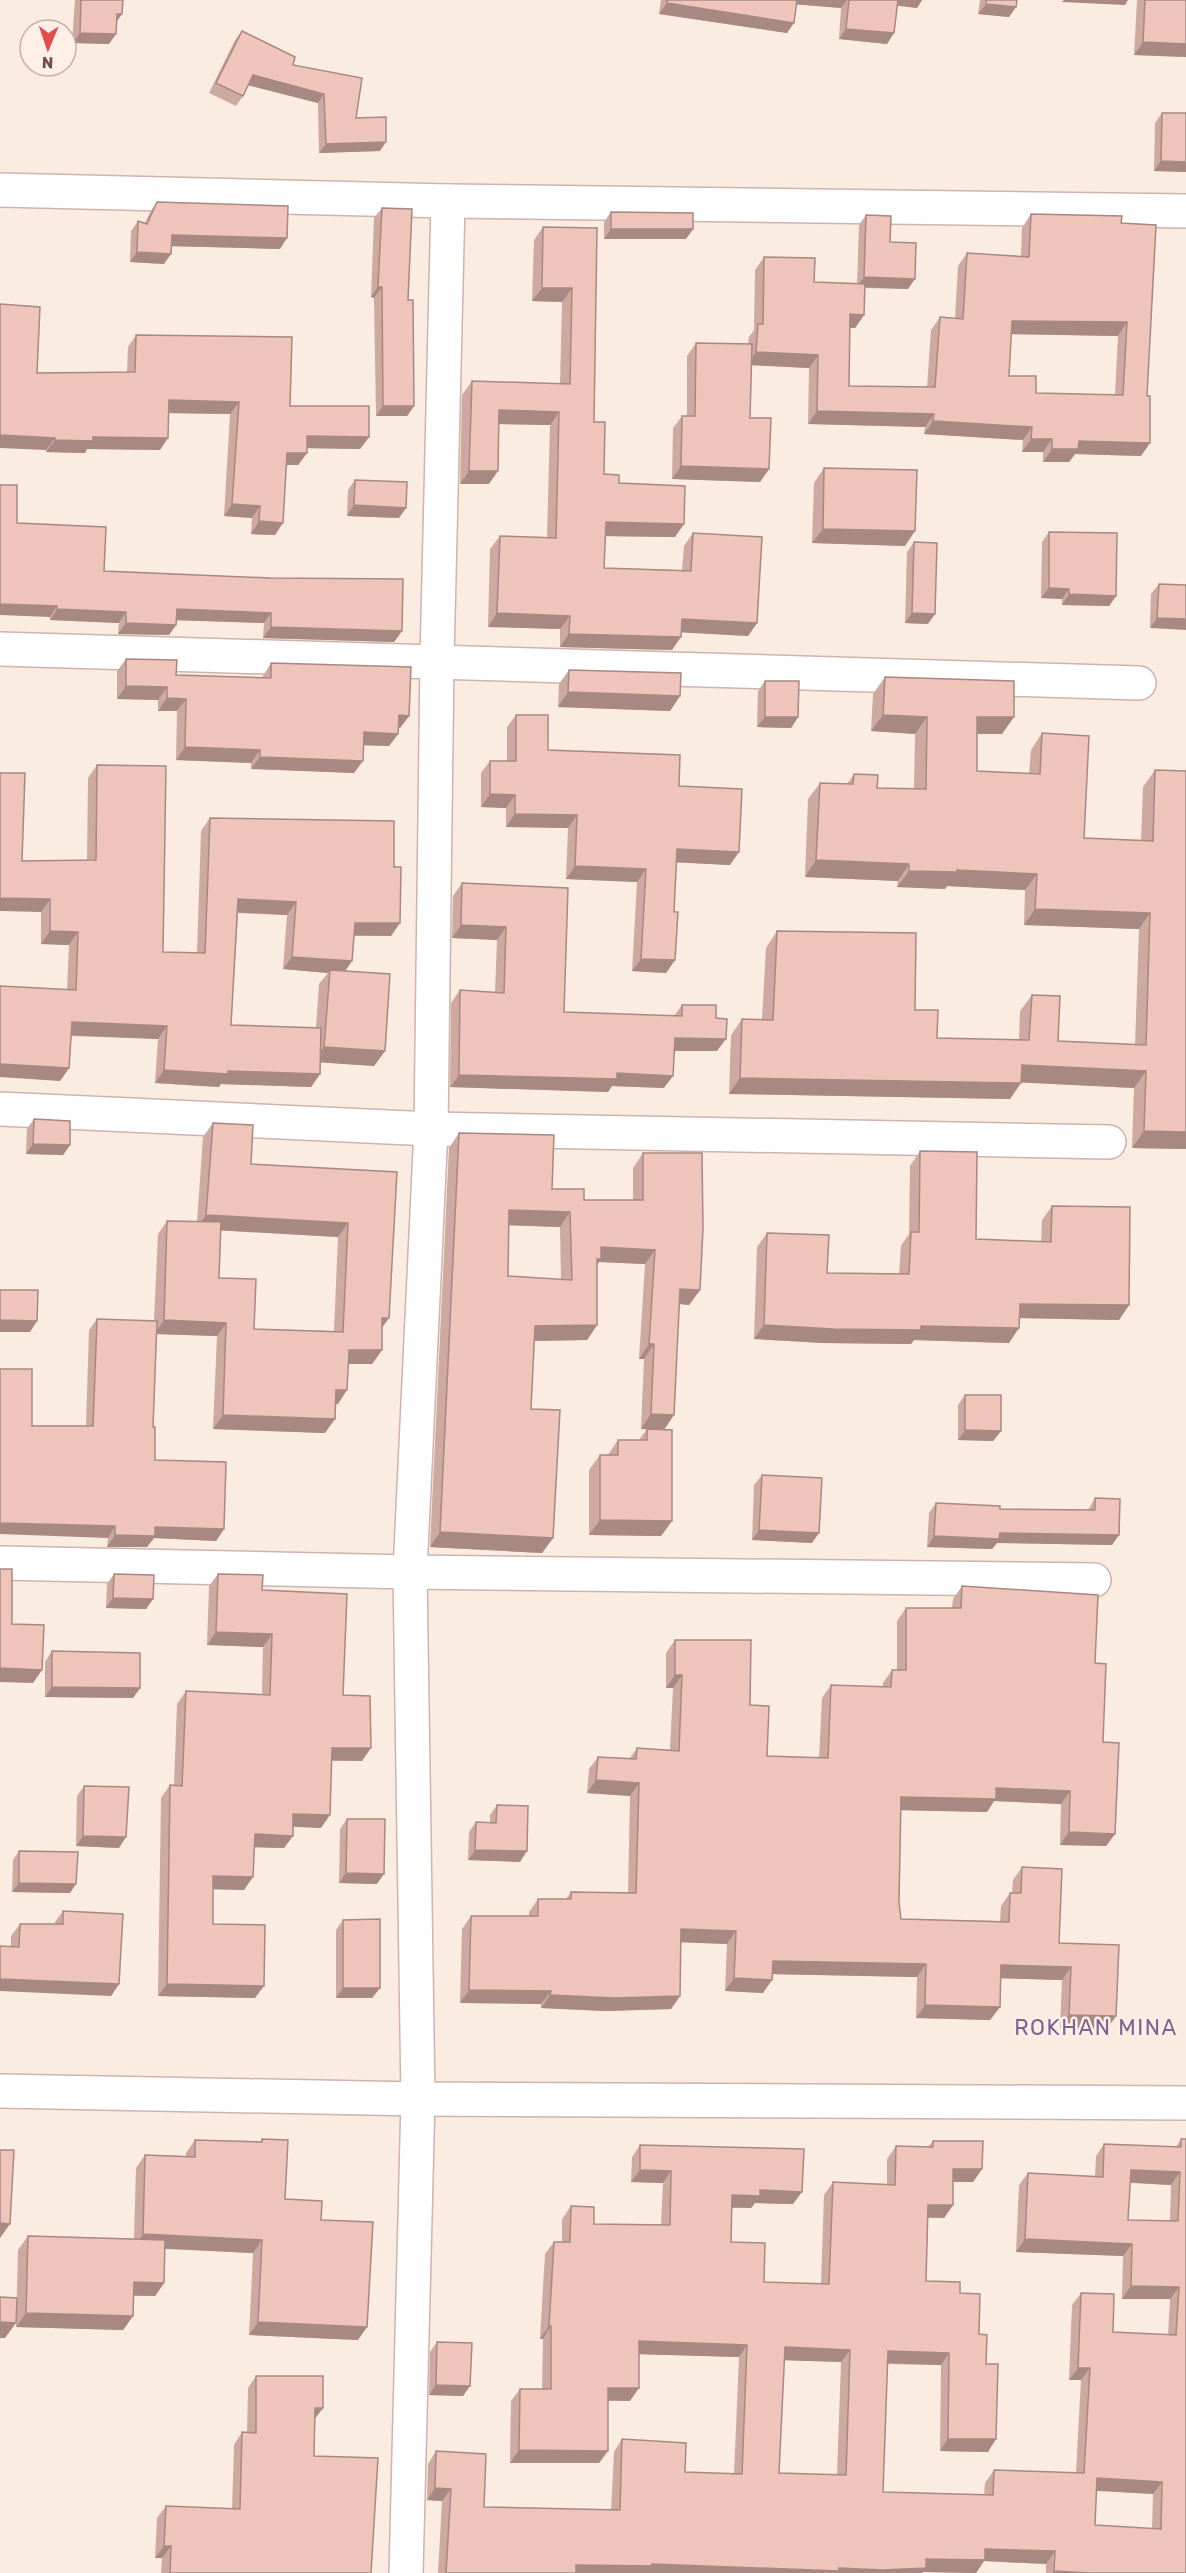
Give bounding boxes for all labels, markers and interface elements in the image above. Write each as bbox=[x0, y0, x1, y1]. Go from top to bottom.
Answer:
north arrow bbox=[18, 18, 78, 78]
text: N bbox=[41, 53, 54, 72]
district label: ROKHAN MINA bbox=[1014, 2014, 1178, 2041]

